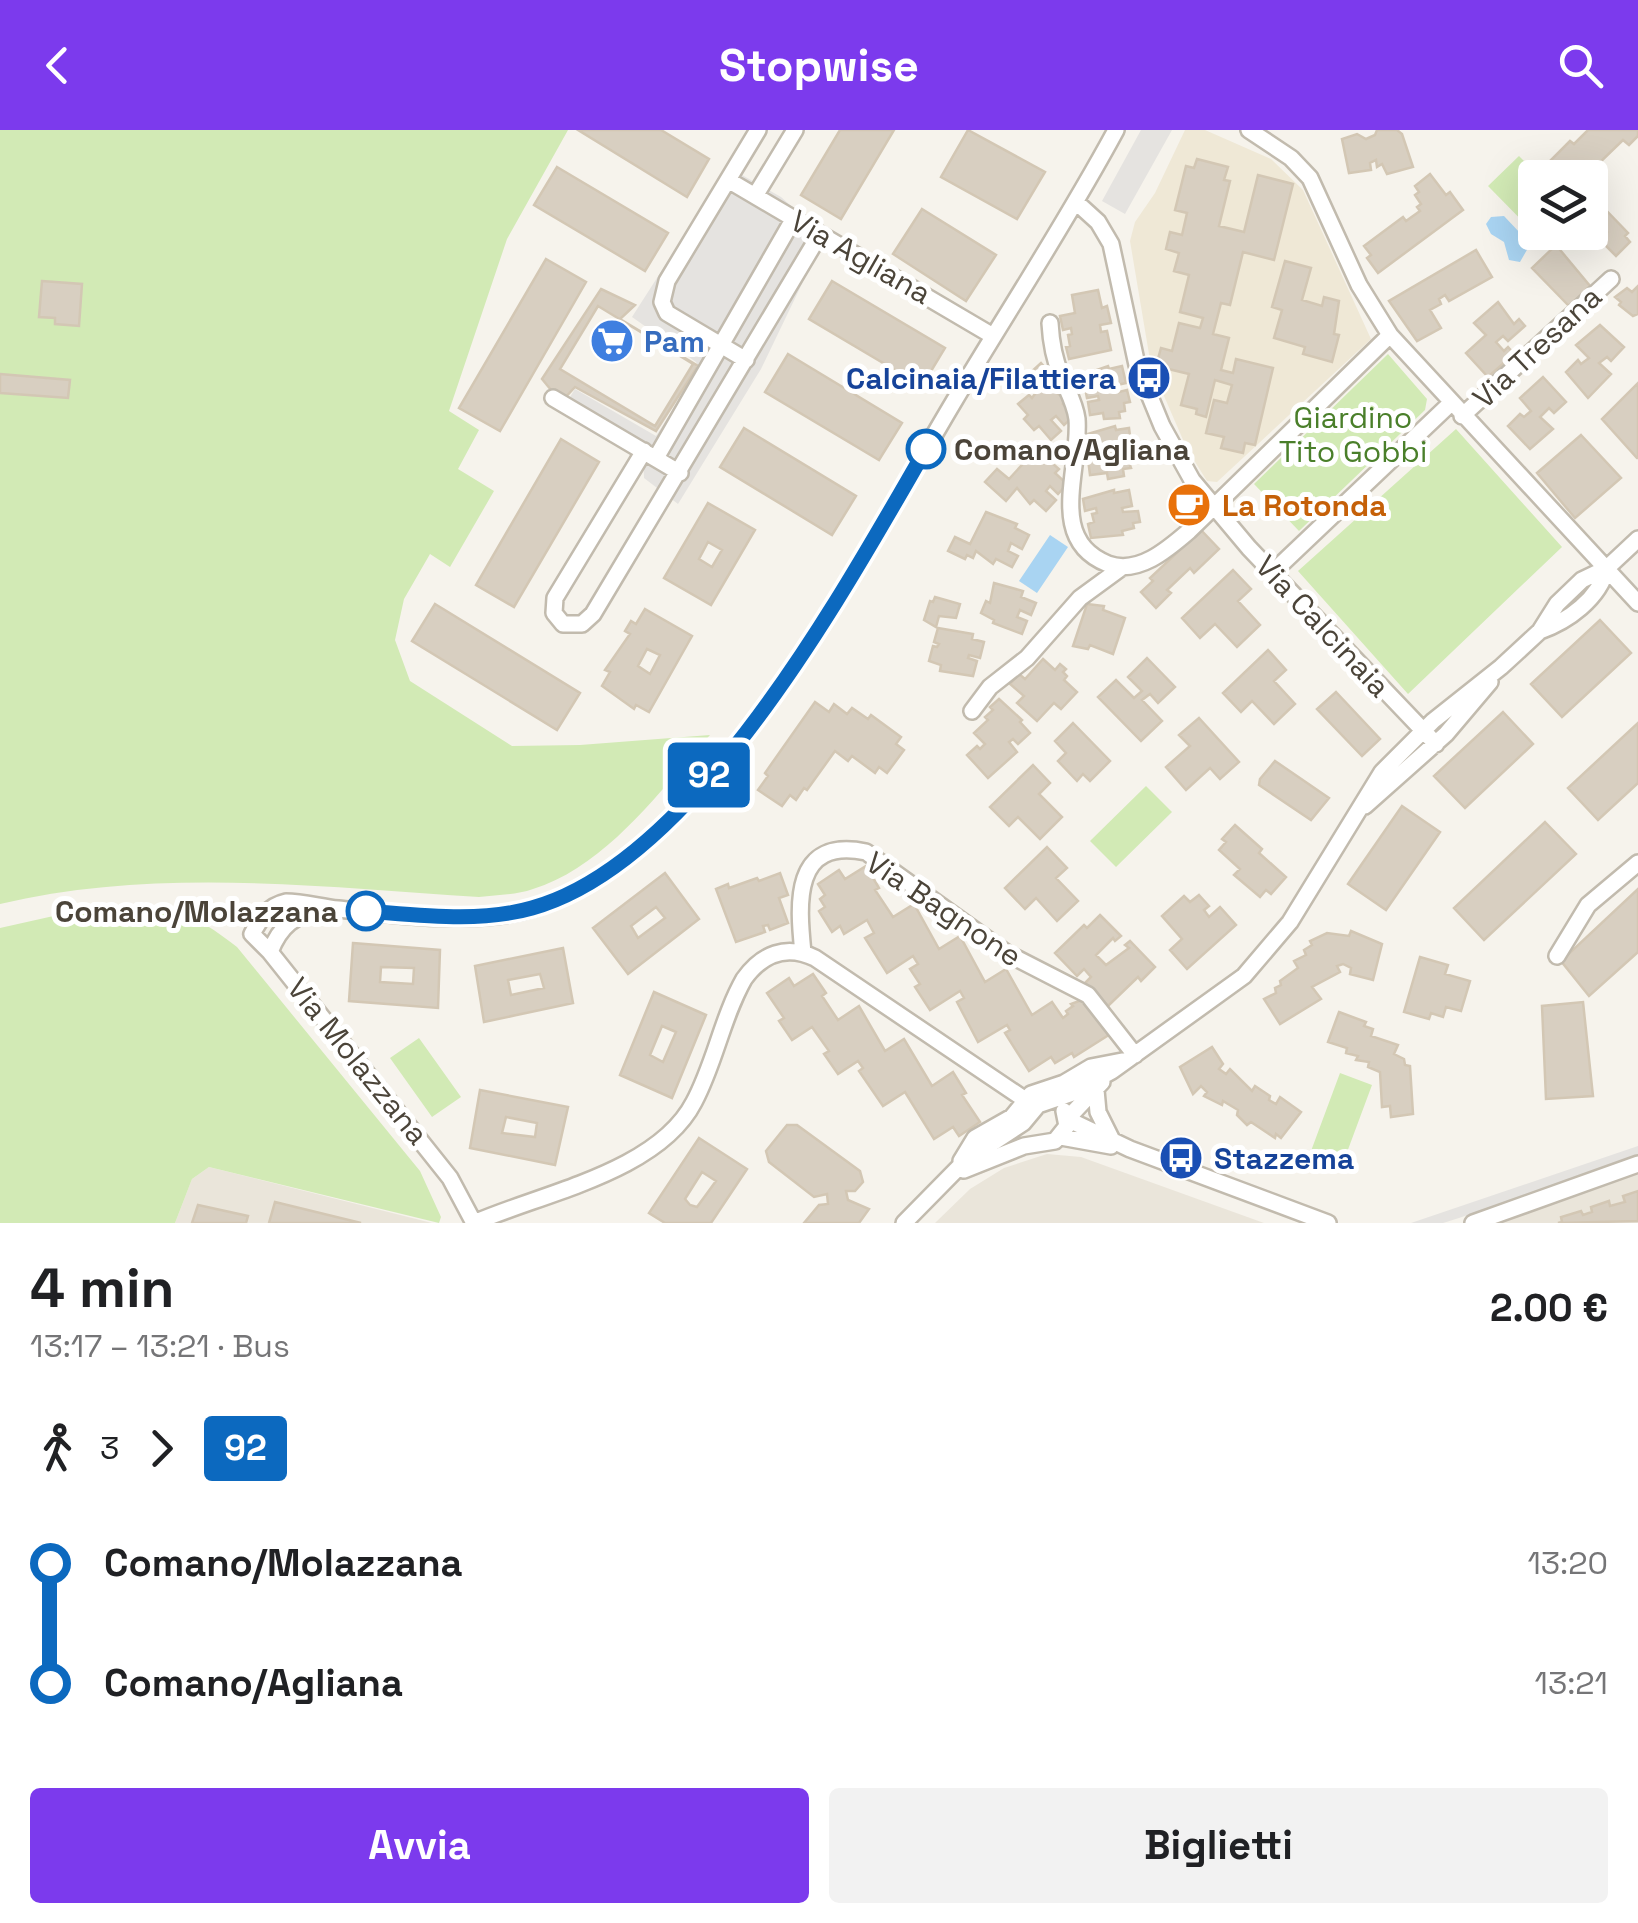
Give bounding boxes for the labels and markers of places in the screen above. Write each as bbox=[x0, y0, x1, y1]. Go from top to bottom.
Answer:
supermarket icon: Pam bbox=[589, 318, 635, 364]
place label: Pam bbox=[644, 322, 705, 361]
bus stop icon: Calcinaia/Filattiera bbox=[1126, 355, 1172, 401]
place label: Calcinaia/Filattiera bbox=[846, 359, 1116, 398]
marker: Comano/Agliana bbox=[907, 430, 945, 468]
place label: Comano/Agliana bbox=[954, 430, 1190, 469]
cafe icon: La Rotonda bbox=[1166, 482, 1212, 528]
place label: La Rotonda bbox=[1222, 486, 1387, 525]
place label: Comano/Molazzana bbox=[55, 892, 338, 931]
marker: Comano/Molazzana bbox=[347, 892, 385, 930]
bus stop icon: Stazzema bbox=[1158, 1135, 1204, 1181]
place label: Stazzema bbox=[1214, 1139, 1354, 1178]

